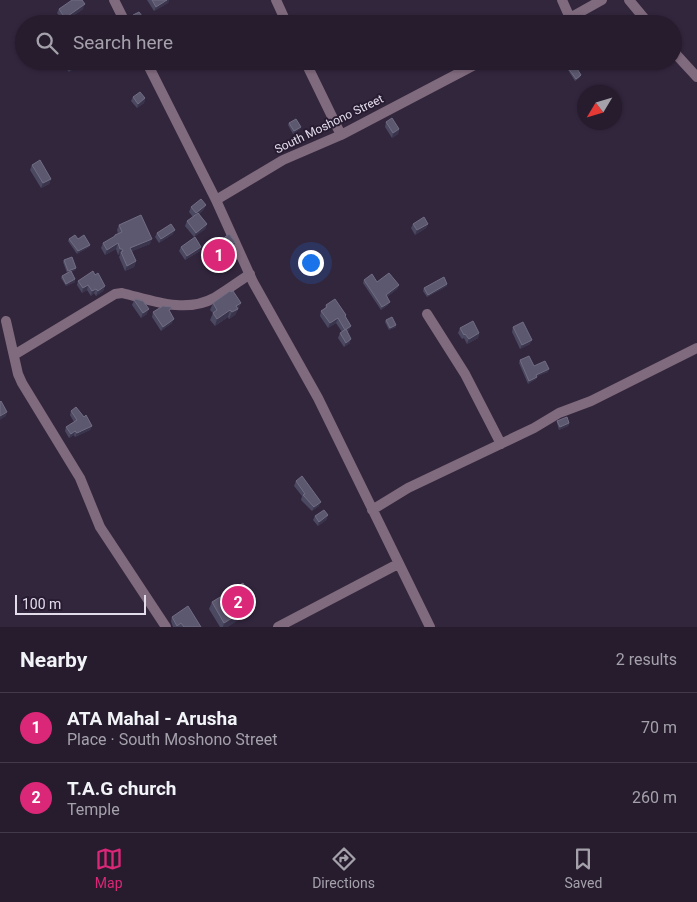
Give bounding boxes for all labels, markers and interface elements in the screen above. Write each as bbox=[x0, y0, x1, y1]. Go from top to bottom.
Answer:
search box bbox=[15, 15, 682, 70]
icon: search bbox=[33, 29, 61, 57]
text: Search here bbox=[73, 31, 173, 54]
north arrow bbox=[577, 85, 622, 130]
street label: South Moshono Street bbox=[272, 92, 386, 156]
pin: 1 bbox=[203, 236, 235, 274]
your location bbox=[298, 250, 324, 276]
pin: 2 bbox=[222, 583, 254, 621]
scale bar bbox=[15, 592, 146, 615]
text: 100 m bbox=[22, 596, 61, 612]
text: Nearby bbox=[20, 648, 87, 672]
text: 2 results bbox=[616, 650, 677, 669]
text: ATA Mahal - Arusha bbox=[67, 707, 237, 730]
text: 1 bbox=[31, 718, 41, 737]
text: 70 m bbox=[641, 718, 677, 737]
text: Place · South Moshono Street bbox=[67, 730, 278, 749]
text: T.A.G church bbox=[67, 777, 176, 800]
text: 2 bbox=[31, 788, 41, 807]
text: 260 m bbox=[632, 788, 677, 807]
text: Temple bbox=[67, 800, 120, 819]
tab: Map bbox=[95, 845, 123, 891]
tab: Directions bbox=[312, 845, 375, 891]
tab: Saved bbox=[564, 845, 602, 891]

